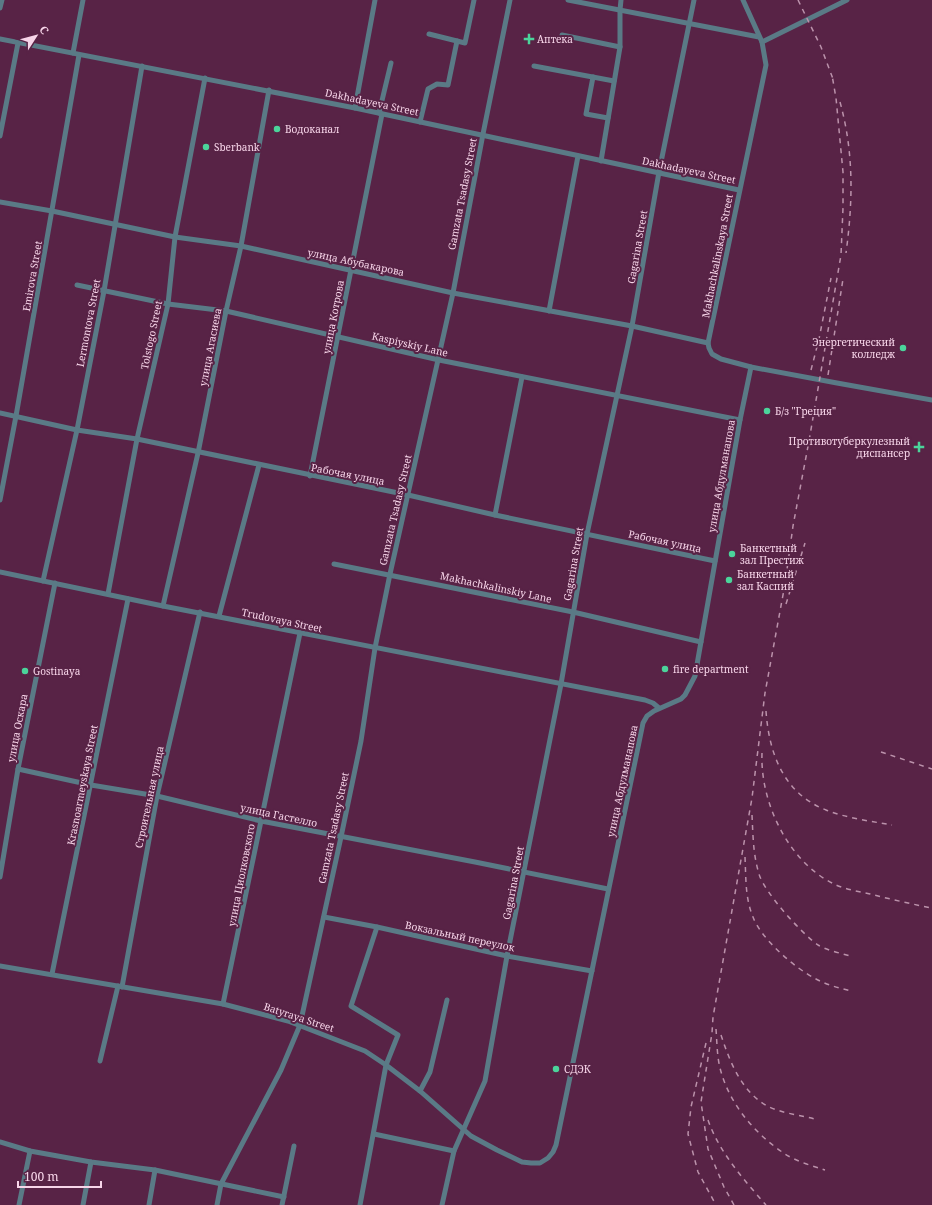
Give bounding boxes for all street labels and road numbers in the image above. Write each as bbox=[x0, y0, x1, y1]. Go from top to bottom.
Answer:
street label: Dakhadayeva Street bbox=[324, 85, 420, 119]
street label: Gamzata Tsadasy Street bbox=[444, 137, 480, 251]
street label: Dakhadayeva Street bbox=[641, 153, 737, 187]
street label: Makhachkalinskaya Street bbox=[698, 192, 736, 319]
street label: Gagarina Street bbox=[624, 209, 650, 285]
street label: Emirova Street bbox=[19, 239, 45, 312]
street label: улица Абубакарова bbox=[306, 245, 406, 279]
street label: Lermontova Street bbox=[73, 277, 103, 368]
street label: улица Котрова bbox=[319, 279, 347, 355]
street label: Tolstogo Street bbox=[137, 299, 165, 371]
street label: улица Агасиева bbox=[196, 306, 224, 387]
street label: Kaspiyskiy Lane bbox=[371, 328, 449, 360]
street label: улица Абдулманапова bbox=[704, 418, 738, 534]
street label: Gamzata Tsadasy Street bbox=[375, 453, 415, 567]
street label: Рабочая улица bbox=[310, 460, 386, 488]
street label: Gagarina Street bbox=[560, 526, 586, 602]
street label: Рабочая улица bbox=[627, 526, 703, 556]
street label: Makhachkalinskiy Lane bbox=[439, 568, 553, 606]
street label: Trudovaya Street bbox=[240, 605, 324, 635]
street label: улица Оскара bbox=[3, 692, 31, 763]
street label: Krasnoarmeyskaya Street bbox=[63, 723, 101, 846]
street label: улица Абдулманапова bbox=[603, 723, 641, 838]
street label: Строительная улица bbox=[131, 744, 167, 849]
street label: Gamzata Tsadasy Street bbox=[314, 771, 352, 885]
street label: улица Гастелло bbox=[239, 800, 319, 830]
street label: улица Циолковского bbox=[224, 822, 258, 928]
street label: Gagarina Street bbox=[499, 845, 527, 921]
street label: Вокзальный переулок bbox=[404, 918, 516, 954]
street label: Batyraya Street bbox=[262, 999, 336, 1035]

